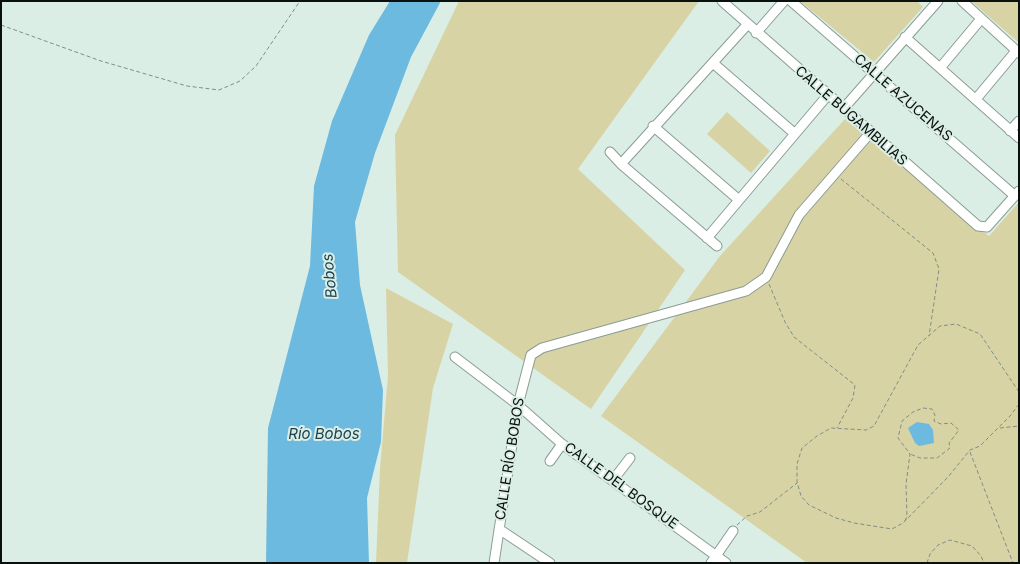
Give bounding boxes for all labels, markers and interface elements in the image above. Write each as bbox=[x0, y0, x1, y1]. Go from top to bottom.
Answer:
street label: CALLE AZUCENAS bbox=[851, 51, 955, 145]
street label: CALLE BUGAMBILIAS bbox=[792, 63, 910, 169]
water label: Bobos bbox=[319, 253, 341, 299]
street label: CALLE RÍO BOBOS bbox=[492, 396, 528, 522]
water label: Río Bobos bbox=[288, 425, 360, 443]
street label: CALLE DEL BOSQUE bbox=[561, 439, 681, 533]

